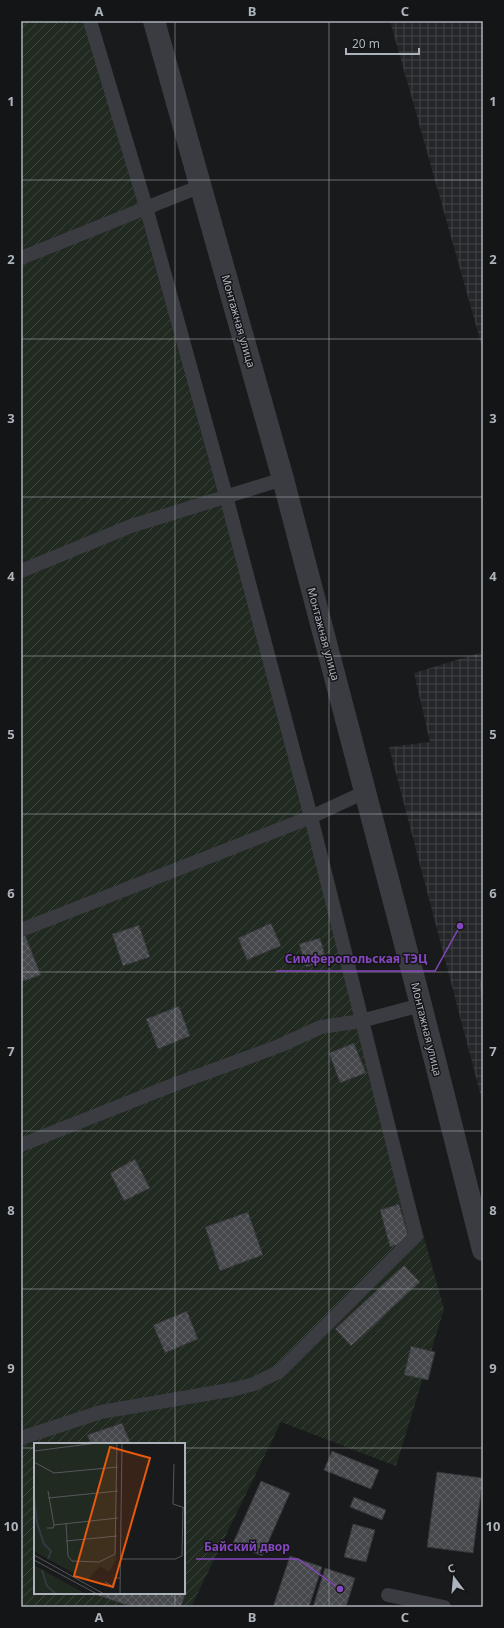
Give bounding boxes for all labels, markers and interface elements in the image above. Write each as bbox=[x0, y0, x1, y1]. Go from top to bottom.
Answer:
text: A bbox=[95, 2, 104, 20]
text: B bbox=[248, 2, 256, 20]
text: C bbox=[401, 2, 409, 20]
scale bar bbox=[346, 30, 419, 56]
text: 20 m bbox=[352, 35, 380, 52]
text: 1 bbox=[7, 92, 15, 110]
text: 1 bbox=[489, 92, 497, 110]
text: 2 bbox=[7, 250, 15, 268]
text: 2 bbox=[489, 250, 497, 268]
street label: Монтажная улица bbox=[219, 273, 259, 369]
text: 3 bbox=[7, 409, 15, 427]
text: 3 bbox=[489, 409, 497, 427]
text: 4 bbox=[7, 567, 15, 585]
text: 4 bbox=[489, 567, 497, 585]
street label: Монтажная улица bbox=[304, 586, 344, 682]
text: 5 bbox=[7, 725, 15, 743]
text: 5 bbox=[489, 725, 497, 743]
text: 6 bbox=[7, 884, 15, 902]
text: 6 bbox=[489, 884, 497, 902]
callout: Симферопольская ТЭЦ bbox=[276, 947, 435, 971]
text: Симферопольская ТЭЦ bbox=[285, 950, 428, 967]
street label: Монтажная улица bbox=[408, 981, 446, 1077]
text: 7 bbox=[7, 1042, 15, 1060]
text: 7 bbox=[489, 1042, 497, 1060]
text: 8 bbox=[7, 1201, 15, 1219]
text: 8 bbox=[489, 1201, 497, 1219]
text: 9 bbox=[7, 1359, 15, 1377]
text: 9 bbox=[489, 1359, 497, 1377]
inset map bbox=[34, 1443, 185, 1594]
text: 10 bbox=[4, 1517, 18, 1535]
text: 10 bbox=[486, 1517, 500, 1535]
callout: Байский двор bbox=[196, 1535, 298, 1559]
text: Байский двор bbox=[204, 1538, 290, 1555]
north arrow bbox=[434, 1558, 474, 1598]
text: С bbox=[446, 1560, 457, 1576]
text: A bbox=[95, 1608, 104, 1626]
text: B bbox=[248, 1608, 256, 1626]
text: C bbox=[401, 1608, 409, 1626]

